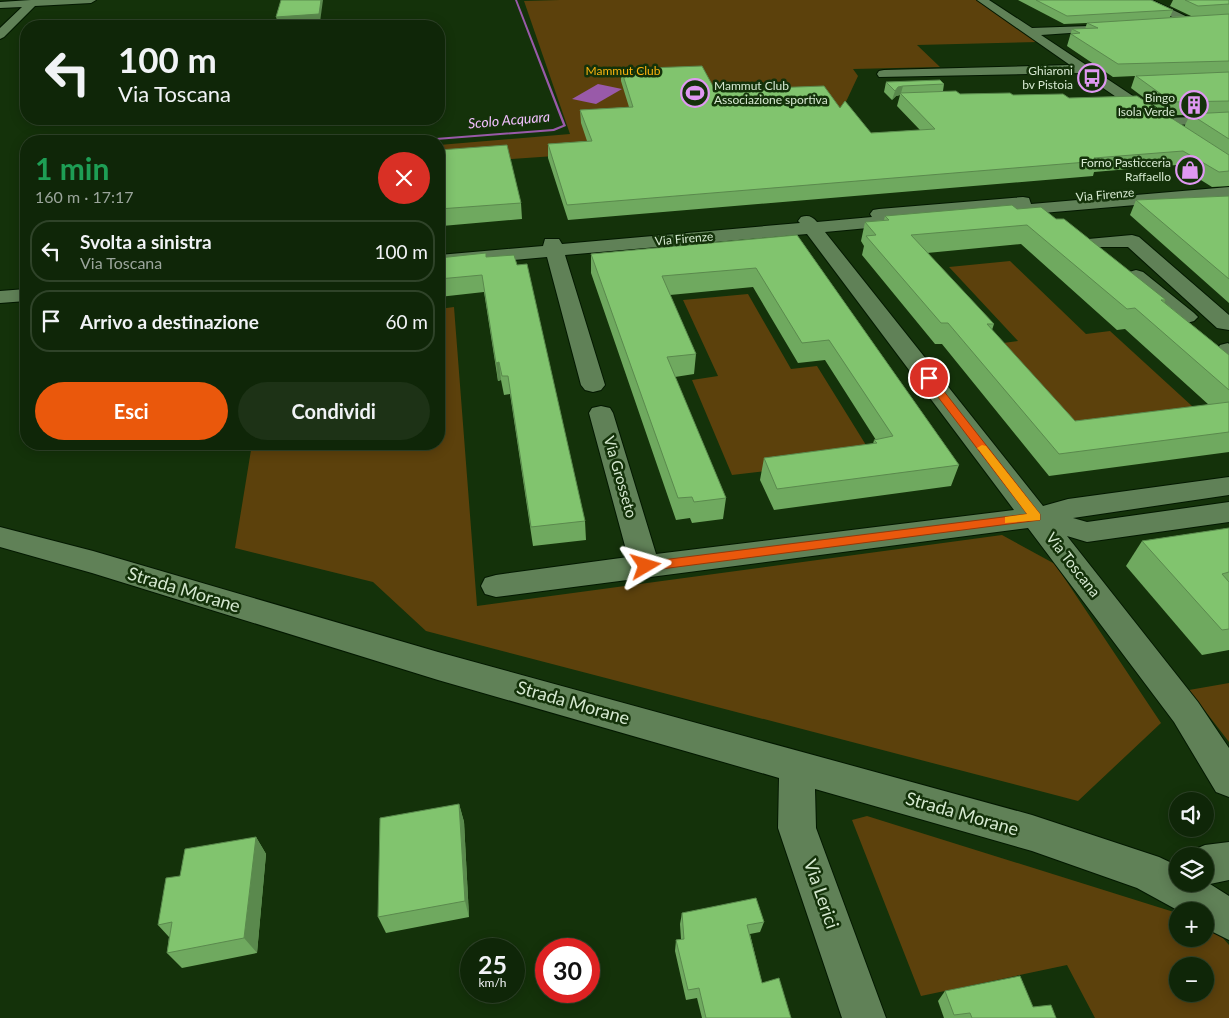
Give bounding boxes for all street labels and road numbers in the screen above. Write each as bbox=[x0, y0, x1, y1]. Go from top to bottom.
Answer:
street label: Via Firenze bbox=[1075, 184, 1135, 205]
street label: Via Firenze bbox=[654, 228, 714, 249]
street label: Via Grosseto bbox=[601, 434, 641, 520]
street label: Via Toscana bbox=[1043, 528, 1105, 600]
street label: Strada Morane bbox=[125, 562, 243, 617]
street label: Strada Morane bbox=[514, 675, 632, 729]
street label: Strada Morane bbox=[903, 786, 1021, 840]
street label: Via Lerici bbox=[800, 856, 844, 931]

